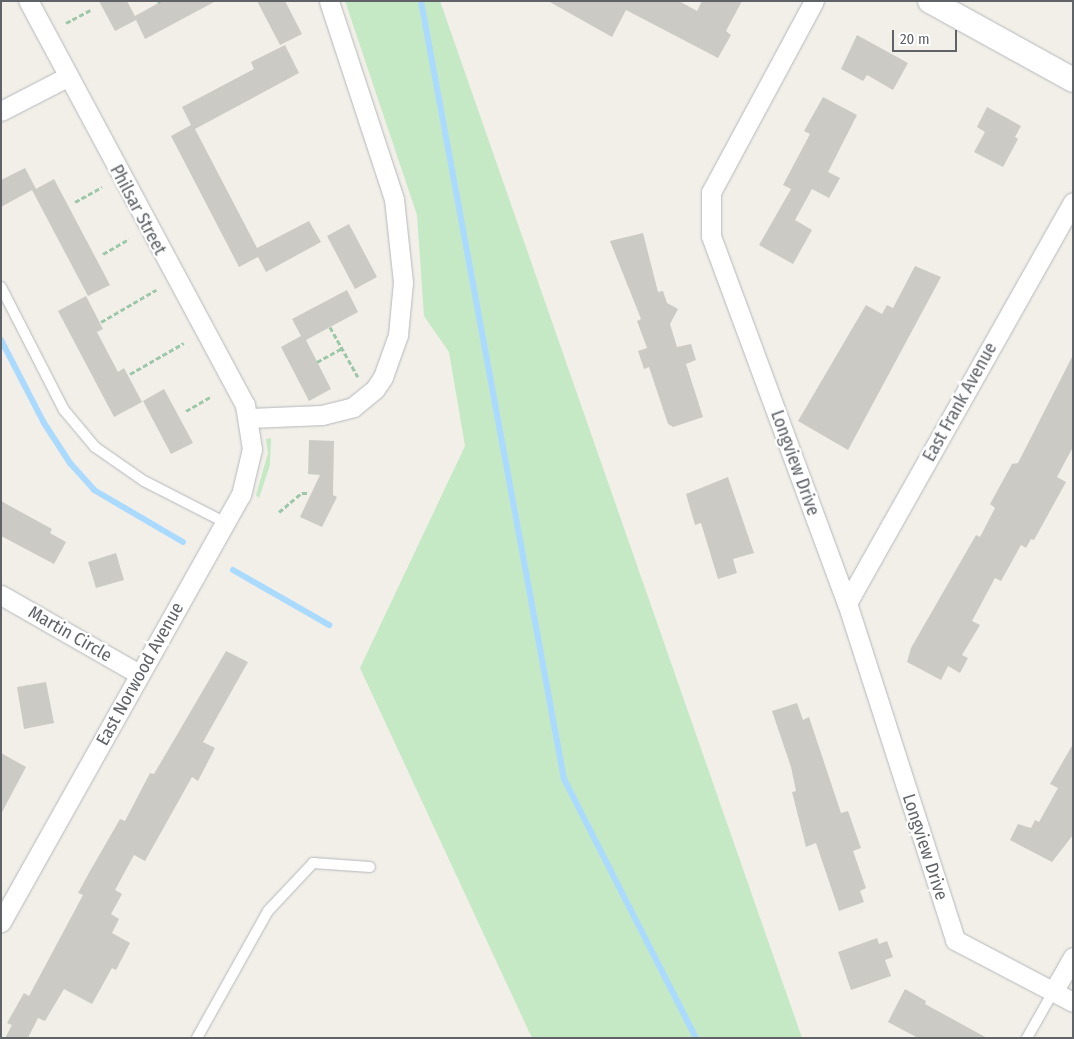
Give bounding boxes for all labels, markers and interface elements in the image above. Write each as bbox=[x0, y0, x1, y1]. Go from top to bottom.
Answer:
scale bar bbox=[894, 20, 959, 52]
text: 20 m bbox=[900, 30, 930, 48]
street label: Philsar Street bbox=[105, 161, 171, 259]
street label: East Frank Avenue bbox=[918, 339, 1002, 465]
street label: Longview Drive bbox=[766, 407, 824, 519]
street label: East Norwood Avenue bbox=[92, 599, 188, 749]
street label: Martin Circle bbox=[24, 601, 116, 667]
street label: Longview Drive bbox=[898, 791, 952, 903]

